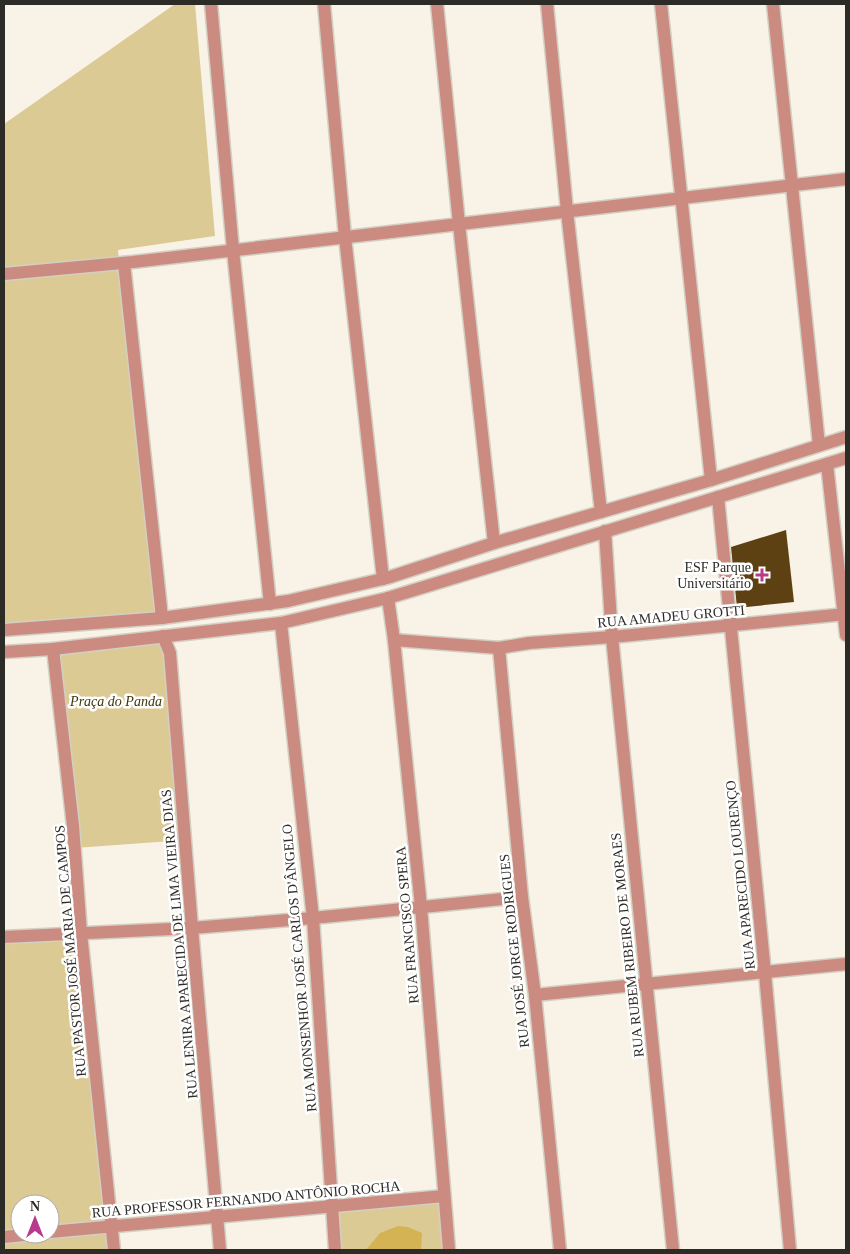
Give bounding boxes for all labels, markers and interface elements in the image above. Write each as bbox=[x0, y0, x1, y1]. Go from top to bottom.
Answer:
place label: ESF Parque Universitário bbox=[677, 560, 751, 591]
marker: ESF Parque Universitário bbox=[755, 568, 769, 582]
street label: RUA AMADEU GROTTI bbox=[597, 603, 746, 630]
park label: Praça do Panda bbox=[69, 694, 162, 709]
street label: RUA APARECIDO LOURENÇO bbox=[723, 780, 758, 970]
street label: RUA LENIRA APARECIDA DE LIMA VIEIRA DIAS bbox=[159, 789, 200, 1099]
street label: RUA MONSENHOR JOSÉ CARLOS D'ÂNGELO bbox=[278, 823, 320, 1113]
street label: RUA PASTOR JOSÉ MARIA DE CAMPOS bbox=[51, 825, 89, 1077]
street label: RUA RUBEM RIBEIRO DE MORAES bbox=[608, 832, 647, 1058]
street label: RUA FRANCISCO SPERA bbox=[393, 845, 422, 1004]
street label: RUA JOSÉ JORGE RODRIGUES bbox=[496, 853, 532, 1049]
street label: RUA PROFESSOR FERNANDO ANTÔNIO ROCHA bbox=[91, 1177, 402, 1220]
north arrow bbox=[10, 1194, 60, 1244]
text: N bbox=[30, 1199, 40, 1214]

